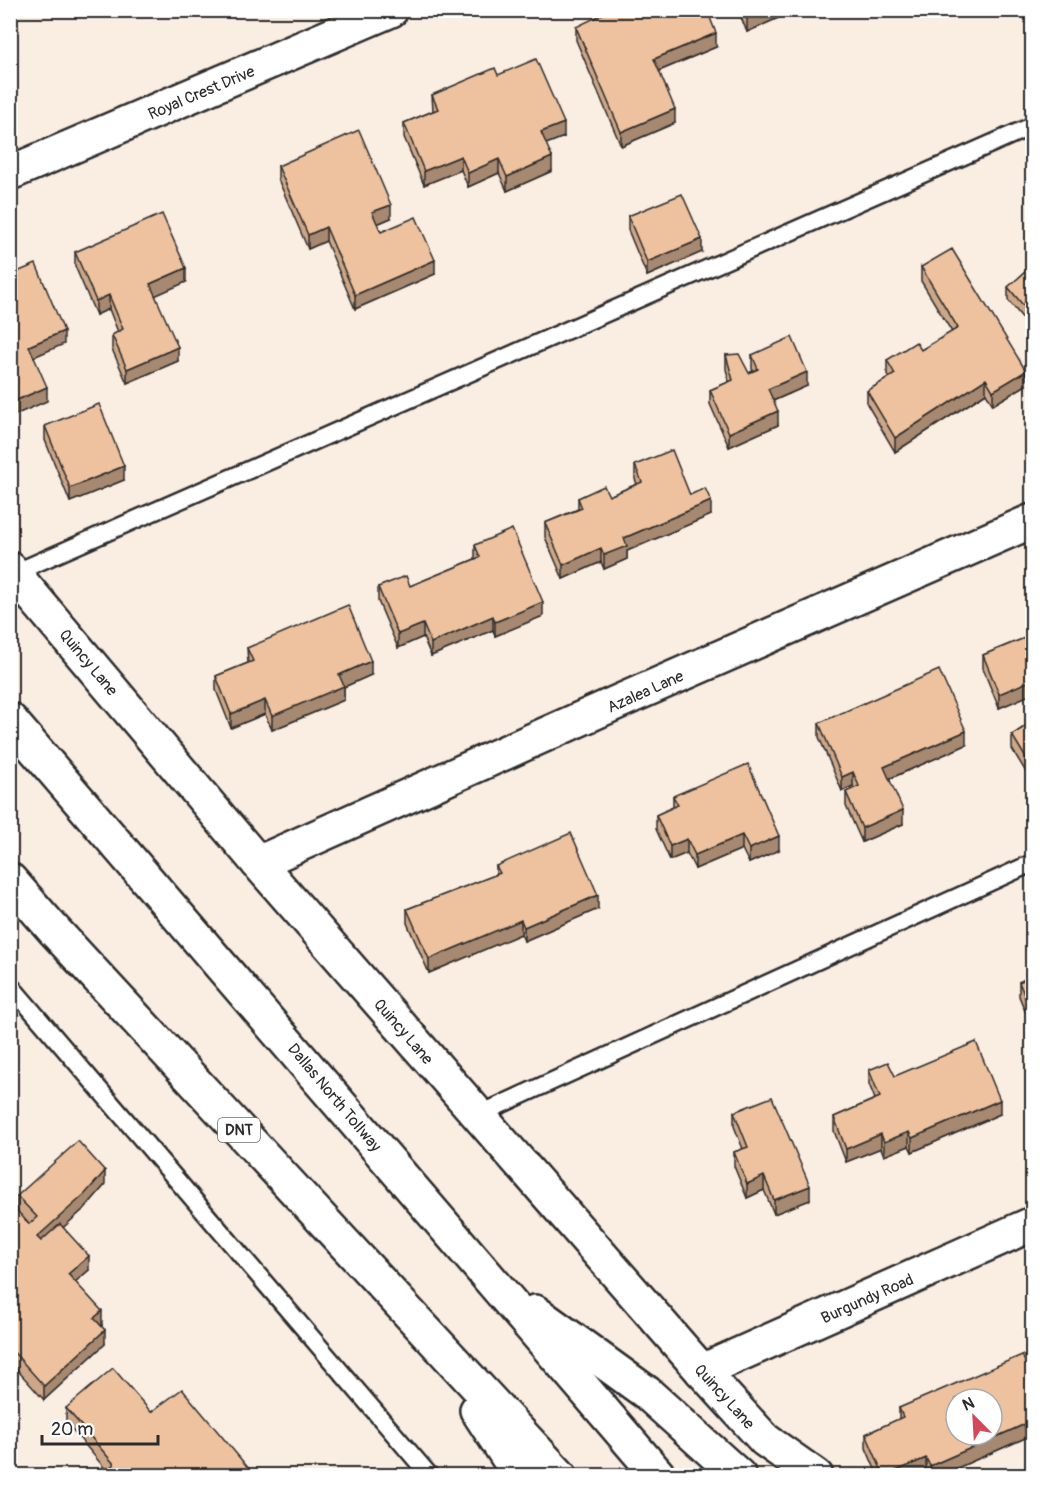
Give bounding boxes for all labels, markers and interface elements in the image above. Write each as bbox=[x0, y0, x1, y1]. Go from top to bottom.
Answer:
street label: Royal Crest Drive bbox=[145, 61, 258, 124]
street label: Quincy Lane bbox=[55, 625, 122, 700]
street label: Azalea Lane bbox=[604, 666, 687, 718]
street label: Quincy Lane bbox=[369, 995, 437, 1069]
street label: Dallas North Tollway bbox=[283, 1039, 385, 1156]
road number: DNT bbox=[218, 1118, 260, 1142]
street label: Burgundy Road bbox=[818, 1270, 917, 1328]
street label: Quincy Lane bbox=[690, 1360, 759, 1434]
north arrow bbox=[944, 1387, 1004, 1447]
text: N bbox=[959, 1393, 977, 1416]
scale bar bbox=[42, 1408, 158, 1446]
text: 20 m bbox=[51, 1418, 93, 1441]

